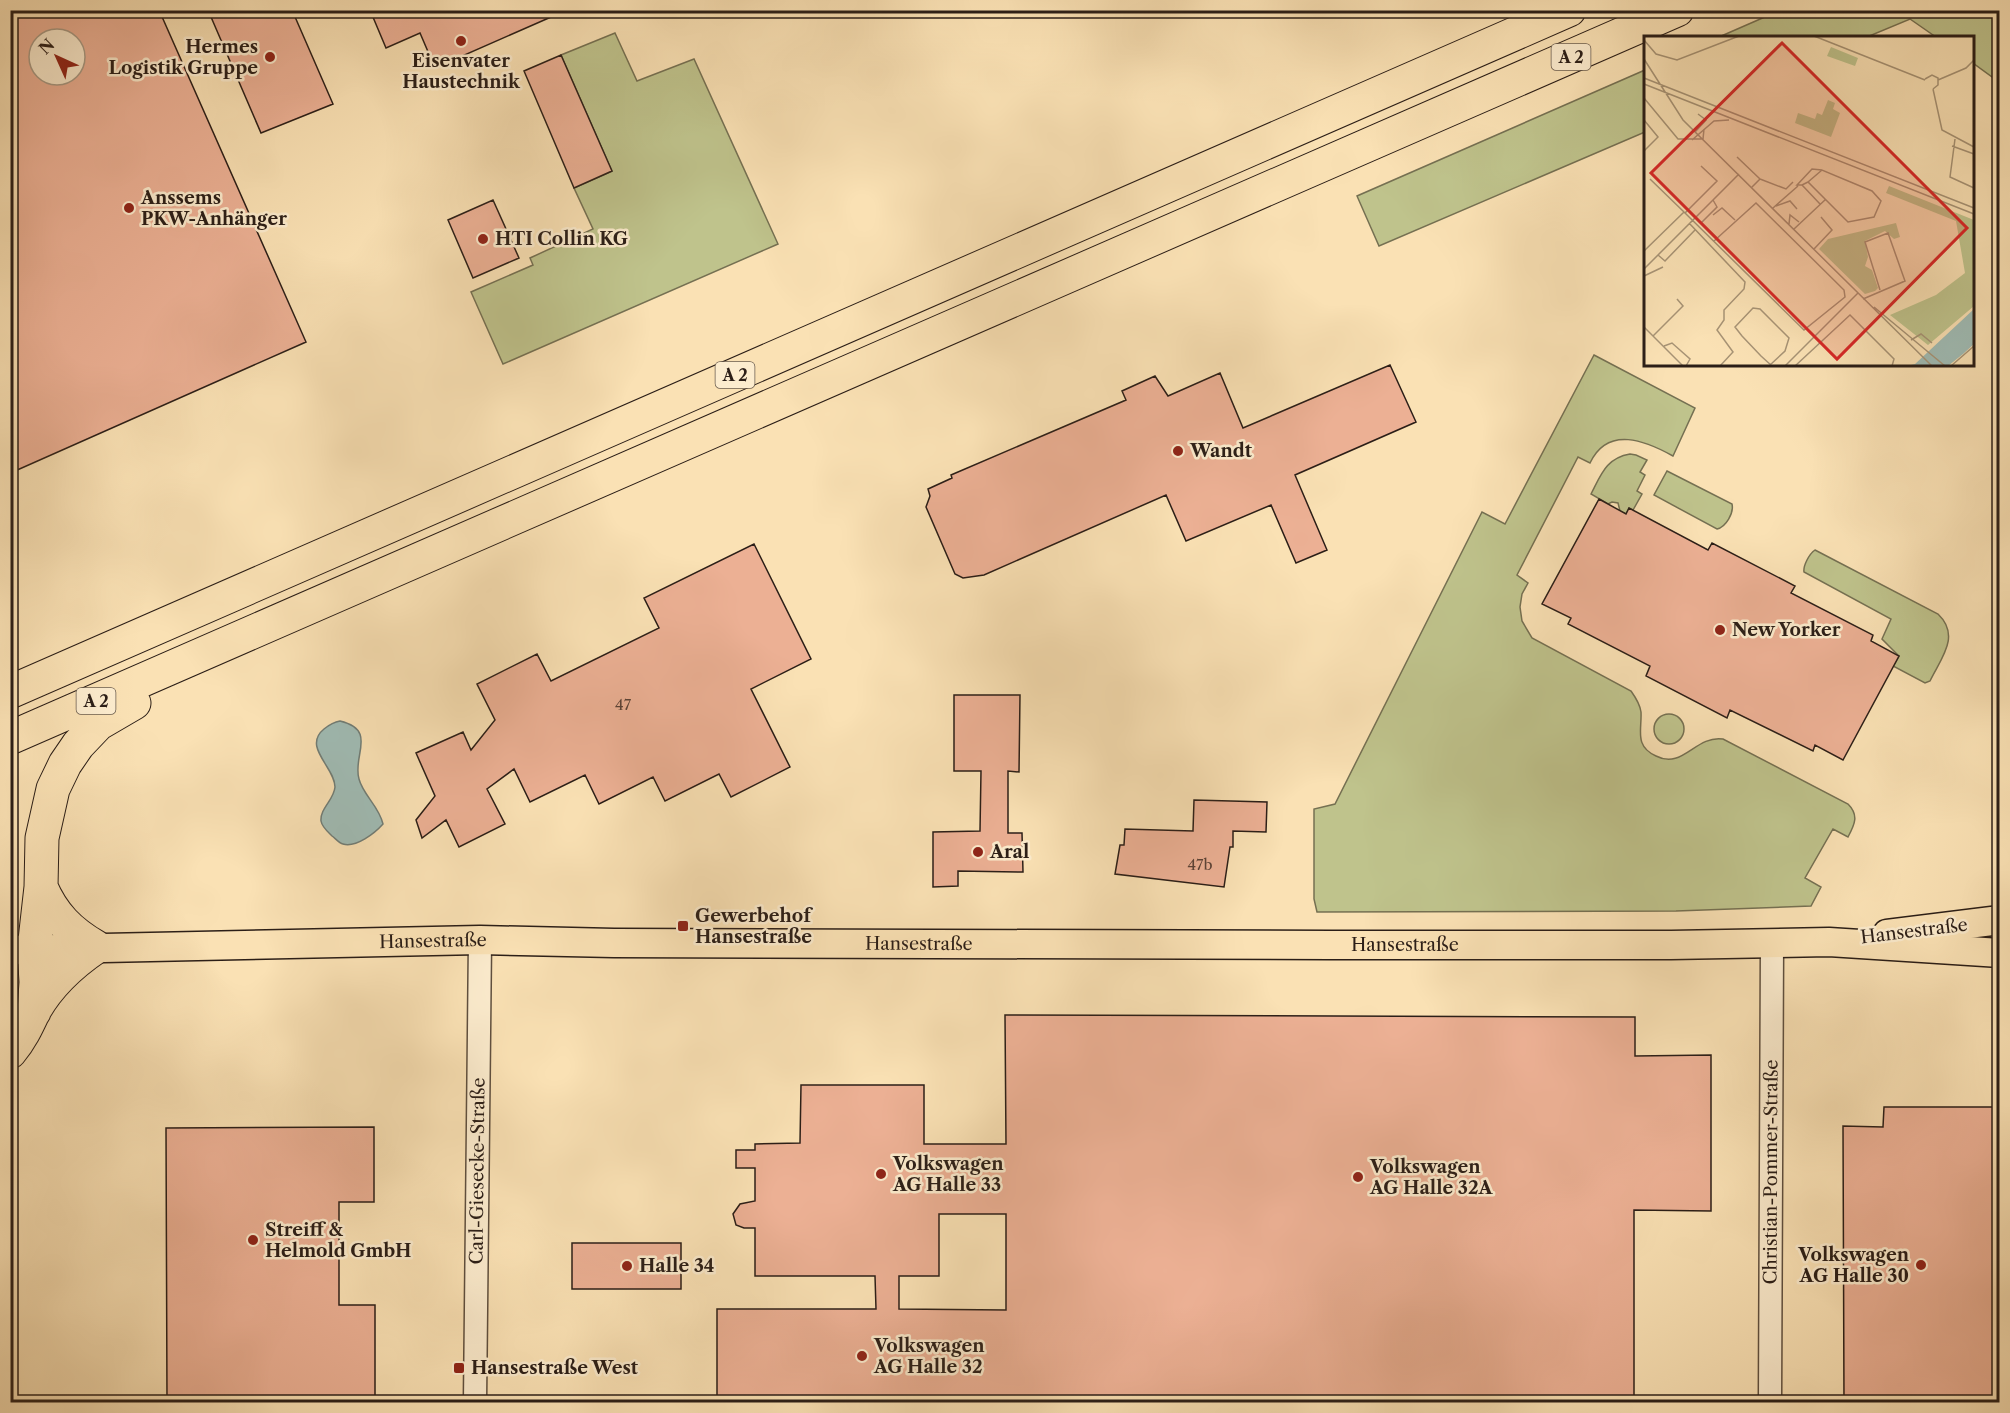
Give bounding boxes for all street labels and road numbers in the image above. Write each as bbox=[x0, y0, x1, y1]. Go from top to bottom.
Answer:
road number: A 2 bbox=[1552, 44, 1590, 70]
road number: A 2 bbox=[716, 362, 754, 388]
road number: A 2 bbox=[76, 688, 116, 714]
street label: Hansestraße bbox=[1859, 914, 1969, 948]
street label: Hansestraße bbox=[379, 929, 487, 953]
street label: Hansestraße bbox=[865, 933, 973, 955]
street label: Hansestraße bbox=[1351, 934, 1459, 956]
street label: Christian-Pommer-Straße bbox=[1760, 1060, 1782, 1284]
street label: Carl-Giesecke-Straße bbox=[465, 1077, 490, 1265]

